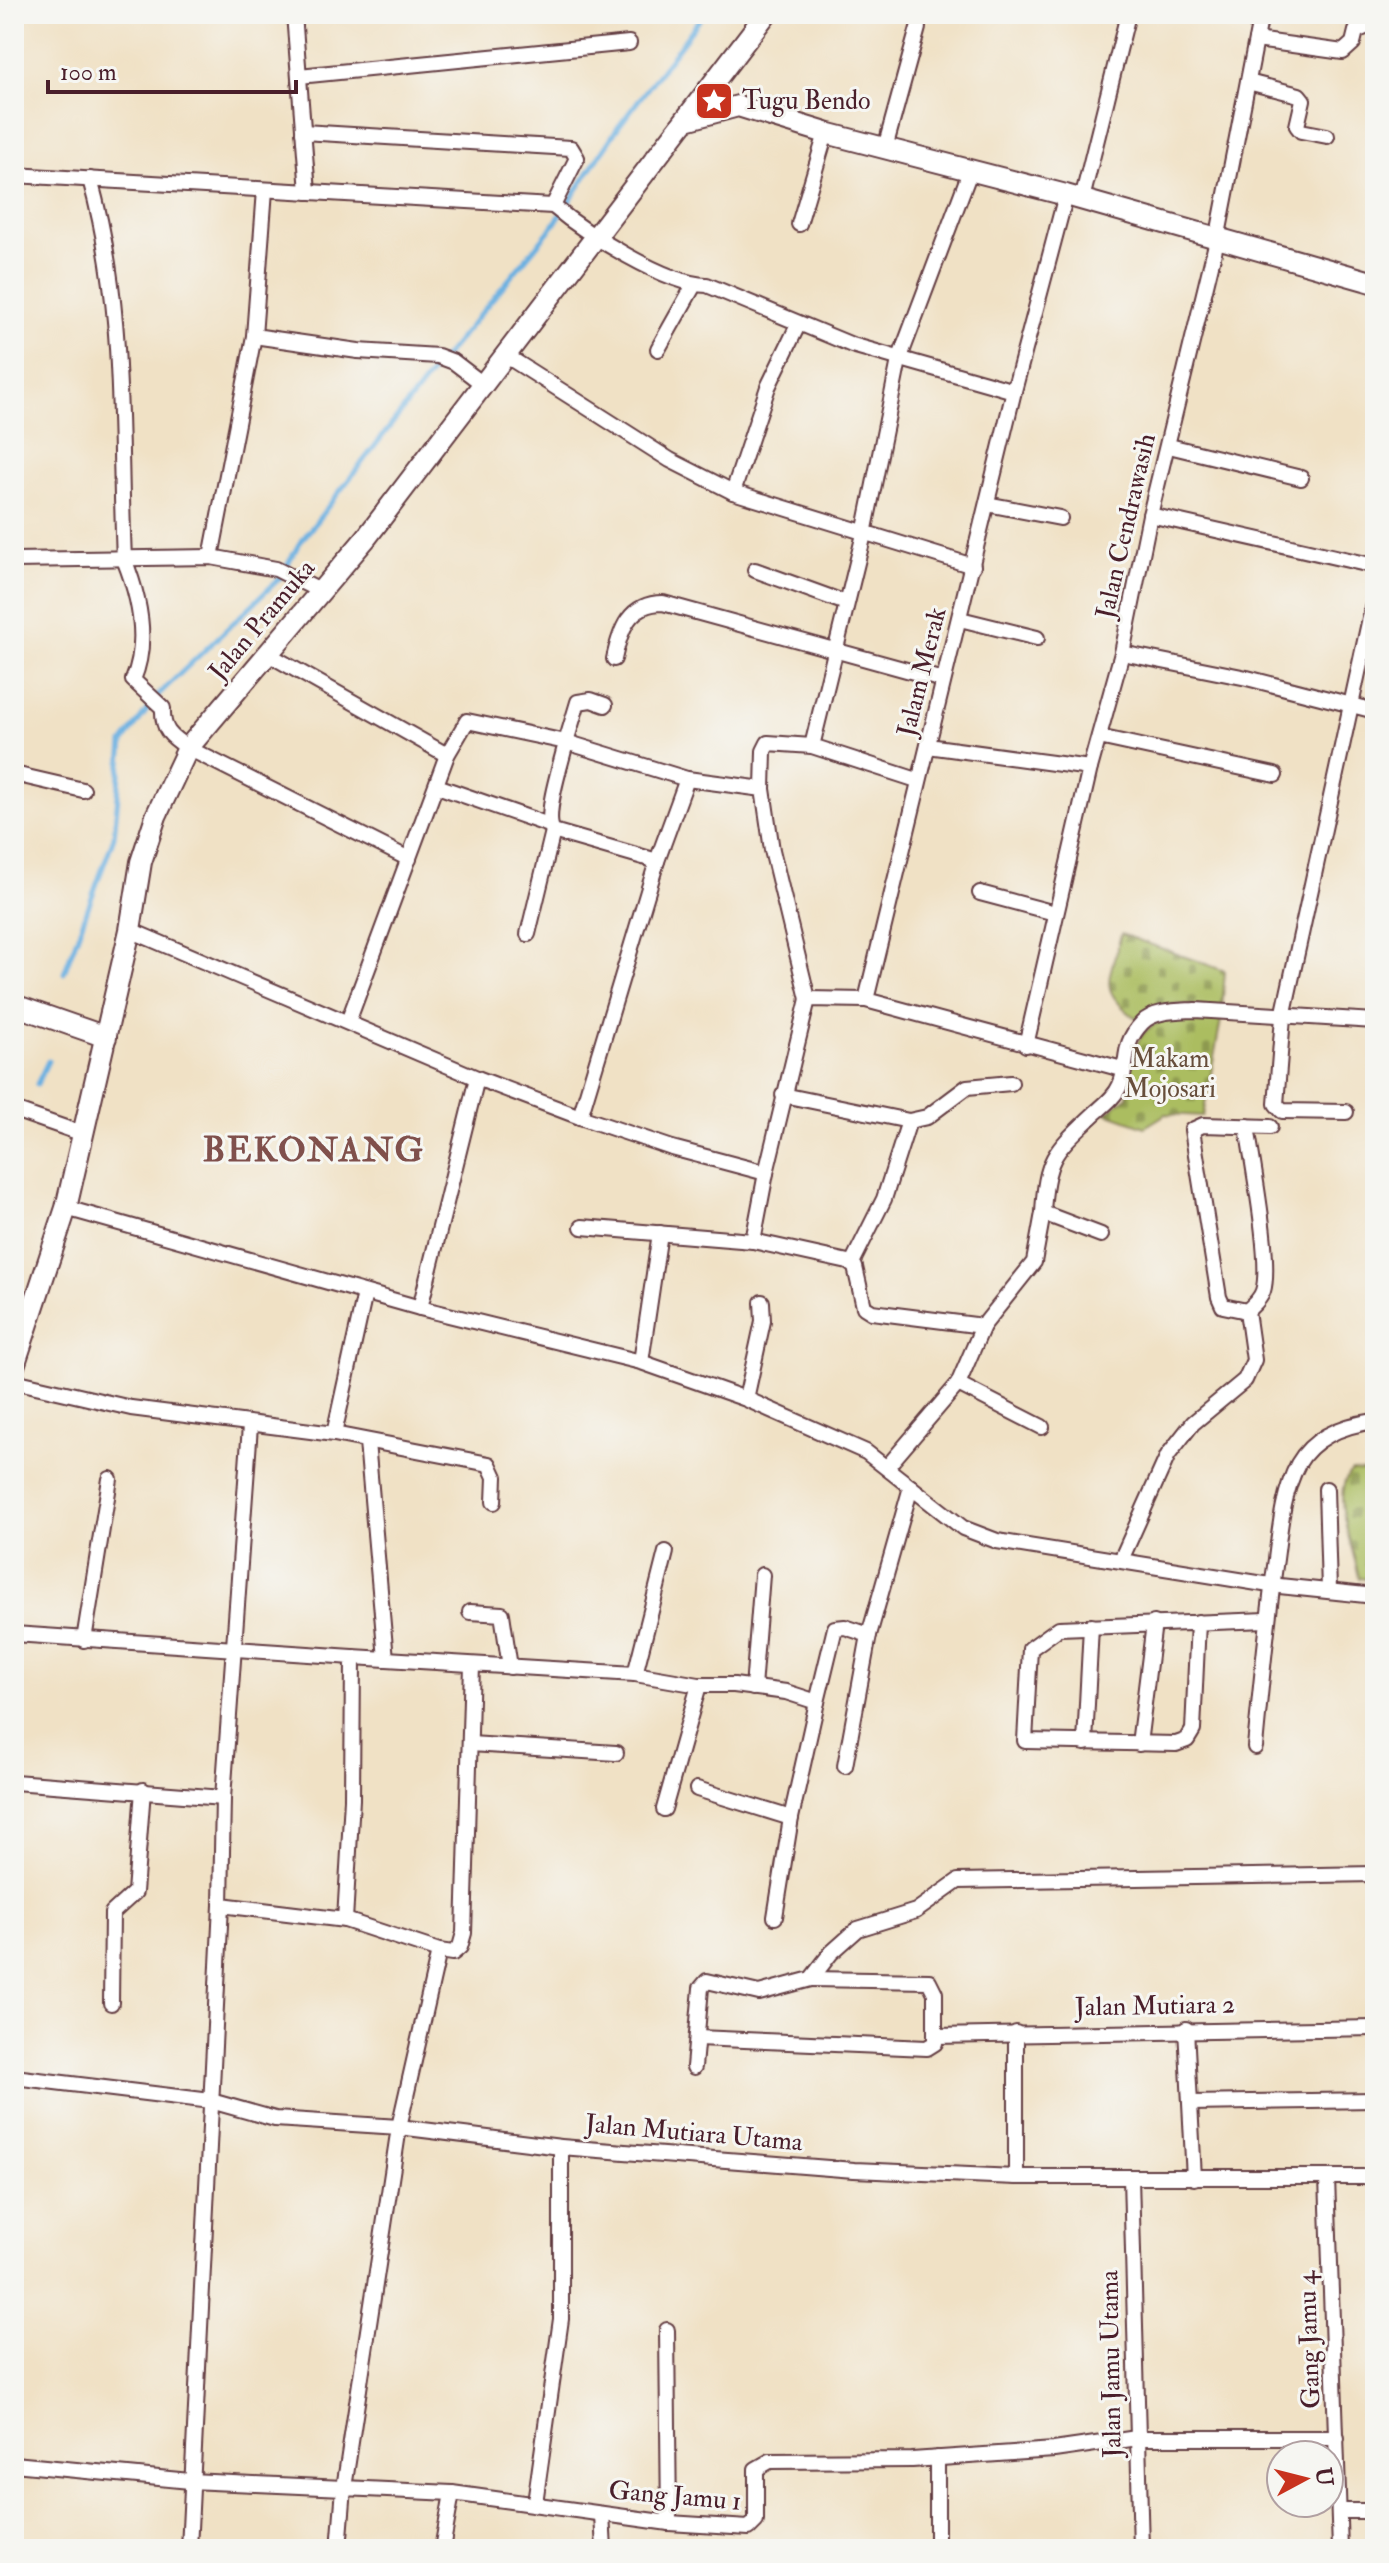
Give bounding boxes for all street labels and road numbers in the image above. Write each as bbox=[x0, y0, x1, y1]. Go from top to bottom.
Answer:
street label: Jalan Cendrawasih bbox=[1089, 430, 1163, 623]
street label: Jalan Pramuka bbox=[201, 553, 322, 688]
street label: Jalam Merak bbox=[890, 604, 954, 741]
street label: Jalan Mutiara 2 bbox=[1074, 1989, 1235, 2023]
street label: Jalan Mutiara Utama bbox=[583, 2107, 804, 2158]
street label: Jalan Jamu Utama bbox=[1093, 2270, 1129, 2459]
street label: Gang Jamu 4 bbox=[1291, 2270, 1327, 2409]
street label: Gang Jamu 1 bbox=[607, 2474, 743, 2518]

